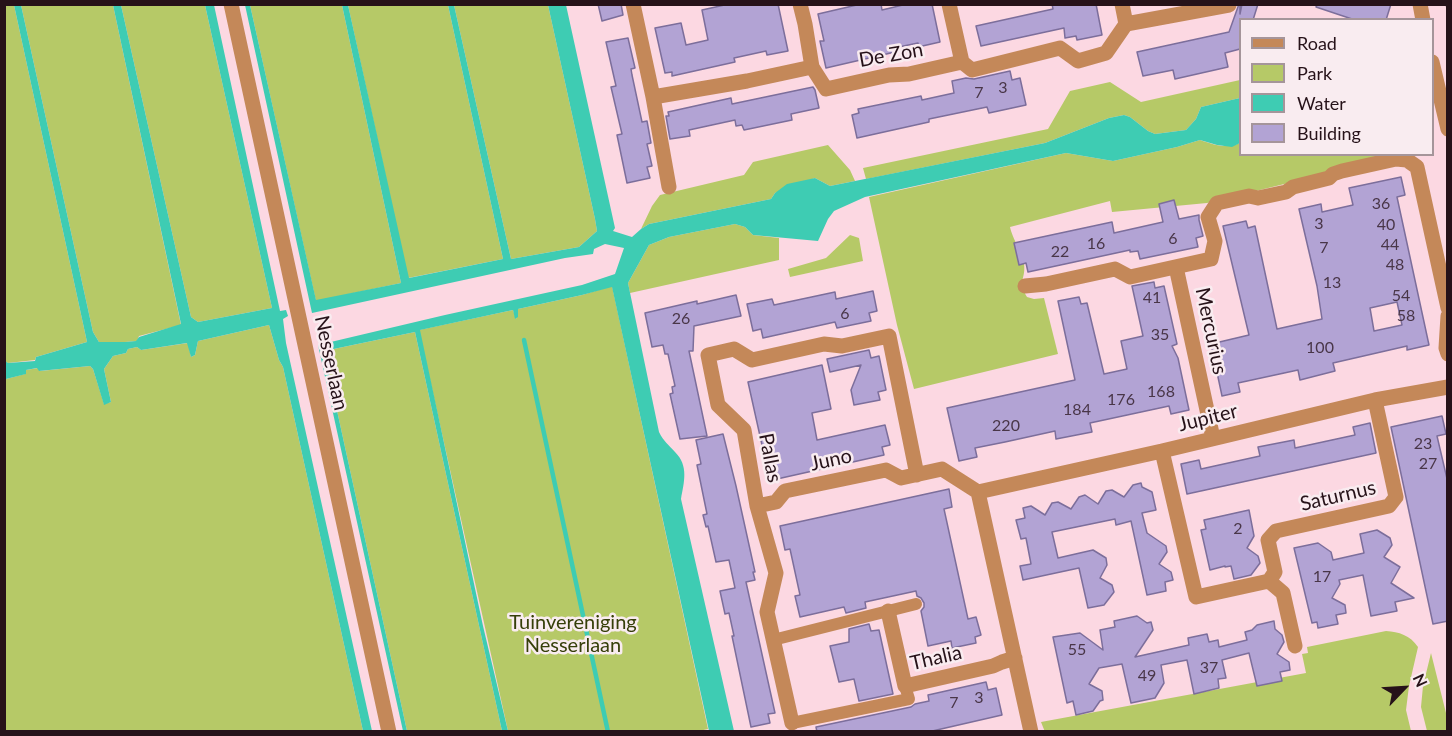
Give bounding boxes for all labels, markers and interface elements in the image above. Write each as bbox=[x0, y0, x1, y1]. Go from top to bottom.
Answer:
legend bbox=[1239, 18, 1434, 156]
text: Road bbox=[1297, 32, 1337, 54]
street label: De Zon bbox=[857, 38, 925, 72]
text: Park bbox=[1297, 62, 1332, 84]
house number: 3 bbox=[998, 78, 1008, 98]
house number: 7 bbox=[974, 83, 984, 103]
text: Water bbox=[1297, 92, 1346, 114]
text: Building bbox=[1297, 122, 1361, 144]
house number: 36 bbox=[1372, 194, 1390, 214]
house number: 3 bbox=[1314, 214, 1324, 234]
house number: 40 bbox=[1377, 215, 1395, 235]
house number: 6 bbox=[1168, 229, 1178, 249]
house number: 16 bbox=[1087, 234, 1105, 254]
house number: 44 bbox=[1381, 235, 1399, 255]
house number: 7 bbox=[1319, 238, 1329, 258]
house number: 22 bbox=[1051, 242, 1069, 262]
house number: 48 bbox=[1386, 255, 1404, 275]
house number: 13 bbox=[1323, 273, 1341, 293]
street label: Mercurius bbox=[1190, 285, 1232, 377]
house number: 54 bbox=[1392, 286, 1410, 306]
house number: 41 bbox=[1143, 288, 1161, 308]
house number: 6 bbox=[840, 304, 850, 324]
house number: 58 bbox=[1397, 306, 1415, 326]
house number: 26 bbox=[672, 309, 690, 329]
street label: Nesserlaan bbox=[309, 313, 353, 413]
house number: 35 bbox=[1151, 325, 1169, 345]
house number: 100 bbox=[1306, 338, 1334, 358]
house number: 168 bbox=[1147, 382, 1175, 402]
house number: 176 bbox=[1107, 390, 1135, 410]
street label: Jupiter bbox=[1176, 399, 1240, 437]
house number: 184 bbox=[1063, 400, 1091, 420]
house number: 220 bbox=[992, 416, 1020, 436]
street label: Pallas bbox=[753, 431, 787, 485]
house number: 23 bbox=[1414, 434, 1432, 454]
street label: Juno bbox=[808, 444, 854, 476]
house number: 27 bbox=[1419, 454, 1437, 474]
street label: Saturnus bbox=[1298, 476, 1378, 516]
house number: 2 bbox=[1233, 519, 1243, 539]
house number: 17 bbox=[1313, 567, 1331, 587]
park label: Tuinvereniging Nesserlaan bbox=[509, 611, 637, 658]
street label: Thalia bbox=[908, 640, 964, 676]
house number: 55 bbox=[1068, 640, 1086, 660]
house number: 37 bbox=[1200, 658, 1218, 678]
north arrow bbox=[1374, 658, 1434, 718]
house number: 49 bbox=[1138, 666, 1156, 686]
text: N bbox=[1410, 671, 1432, 690]
house number: 3 bbox=[974, 688, 984, 708]
house number: 7 bbox=[949, 693, 959, 713]

